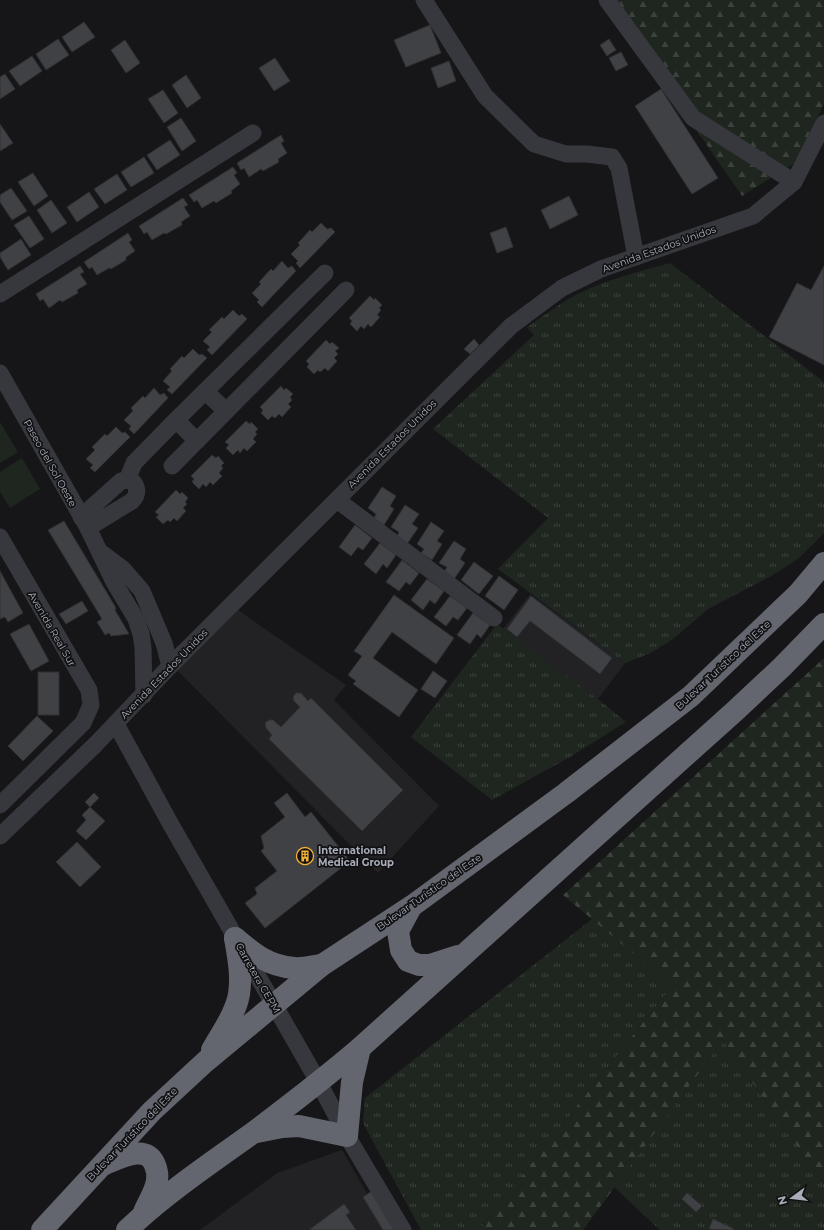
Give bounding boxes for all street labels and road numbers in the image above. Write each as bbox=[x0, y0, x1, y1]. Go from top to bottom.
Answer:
street label: Avenida Estados Unidos bbox=[600, 222, 718, 276]
street label: Avenida Estados Unidos bbox=[345, 397, 439, 491]
street label: Paseo del Sol Oeste bbox=[21, 417, 79, 509]
street label: Avenida Real Sur bbox=[25, 589, 79, 669]
street label: Bulevar Turístico del Este bbox=[673, 618, 773, 712]
street label: Avenida Estados Unidos bbox=[118, 626, 210, 722]
street label: Bulevar Turístico del Este bbox=[374, 851, 484, 933]
street label: Carretera CEPM bbox=[233, 940, 283, 1016]
street label: Bulevar Turístico del Este bbox=[84, 1084, 180, 1184]

